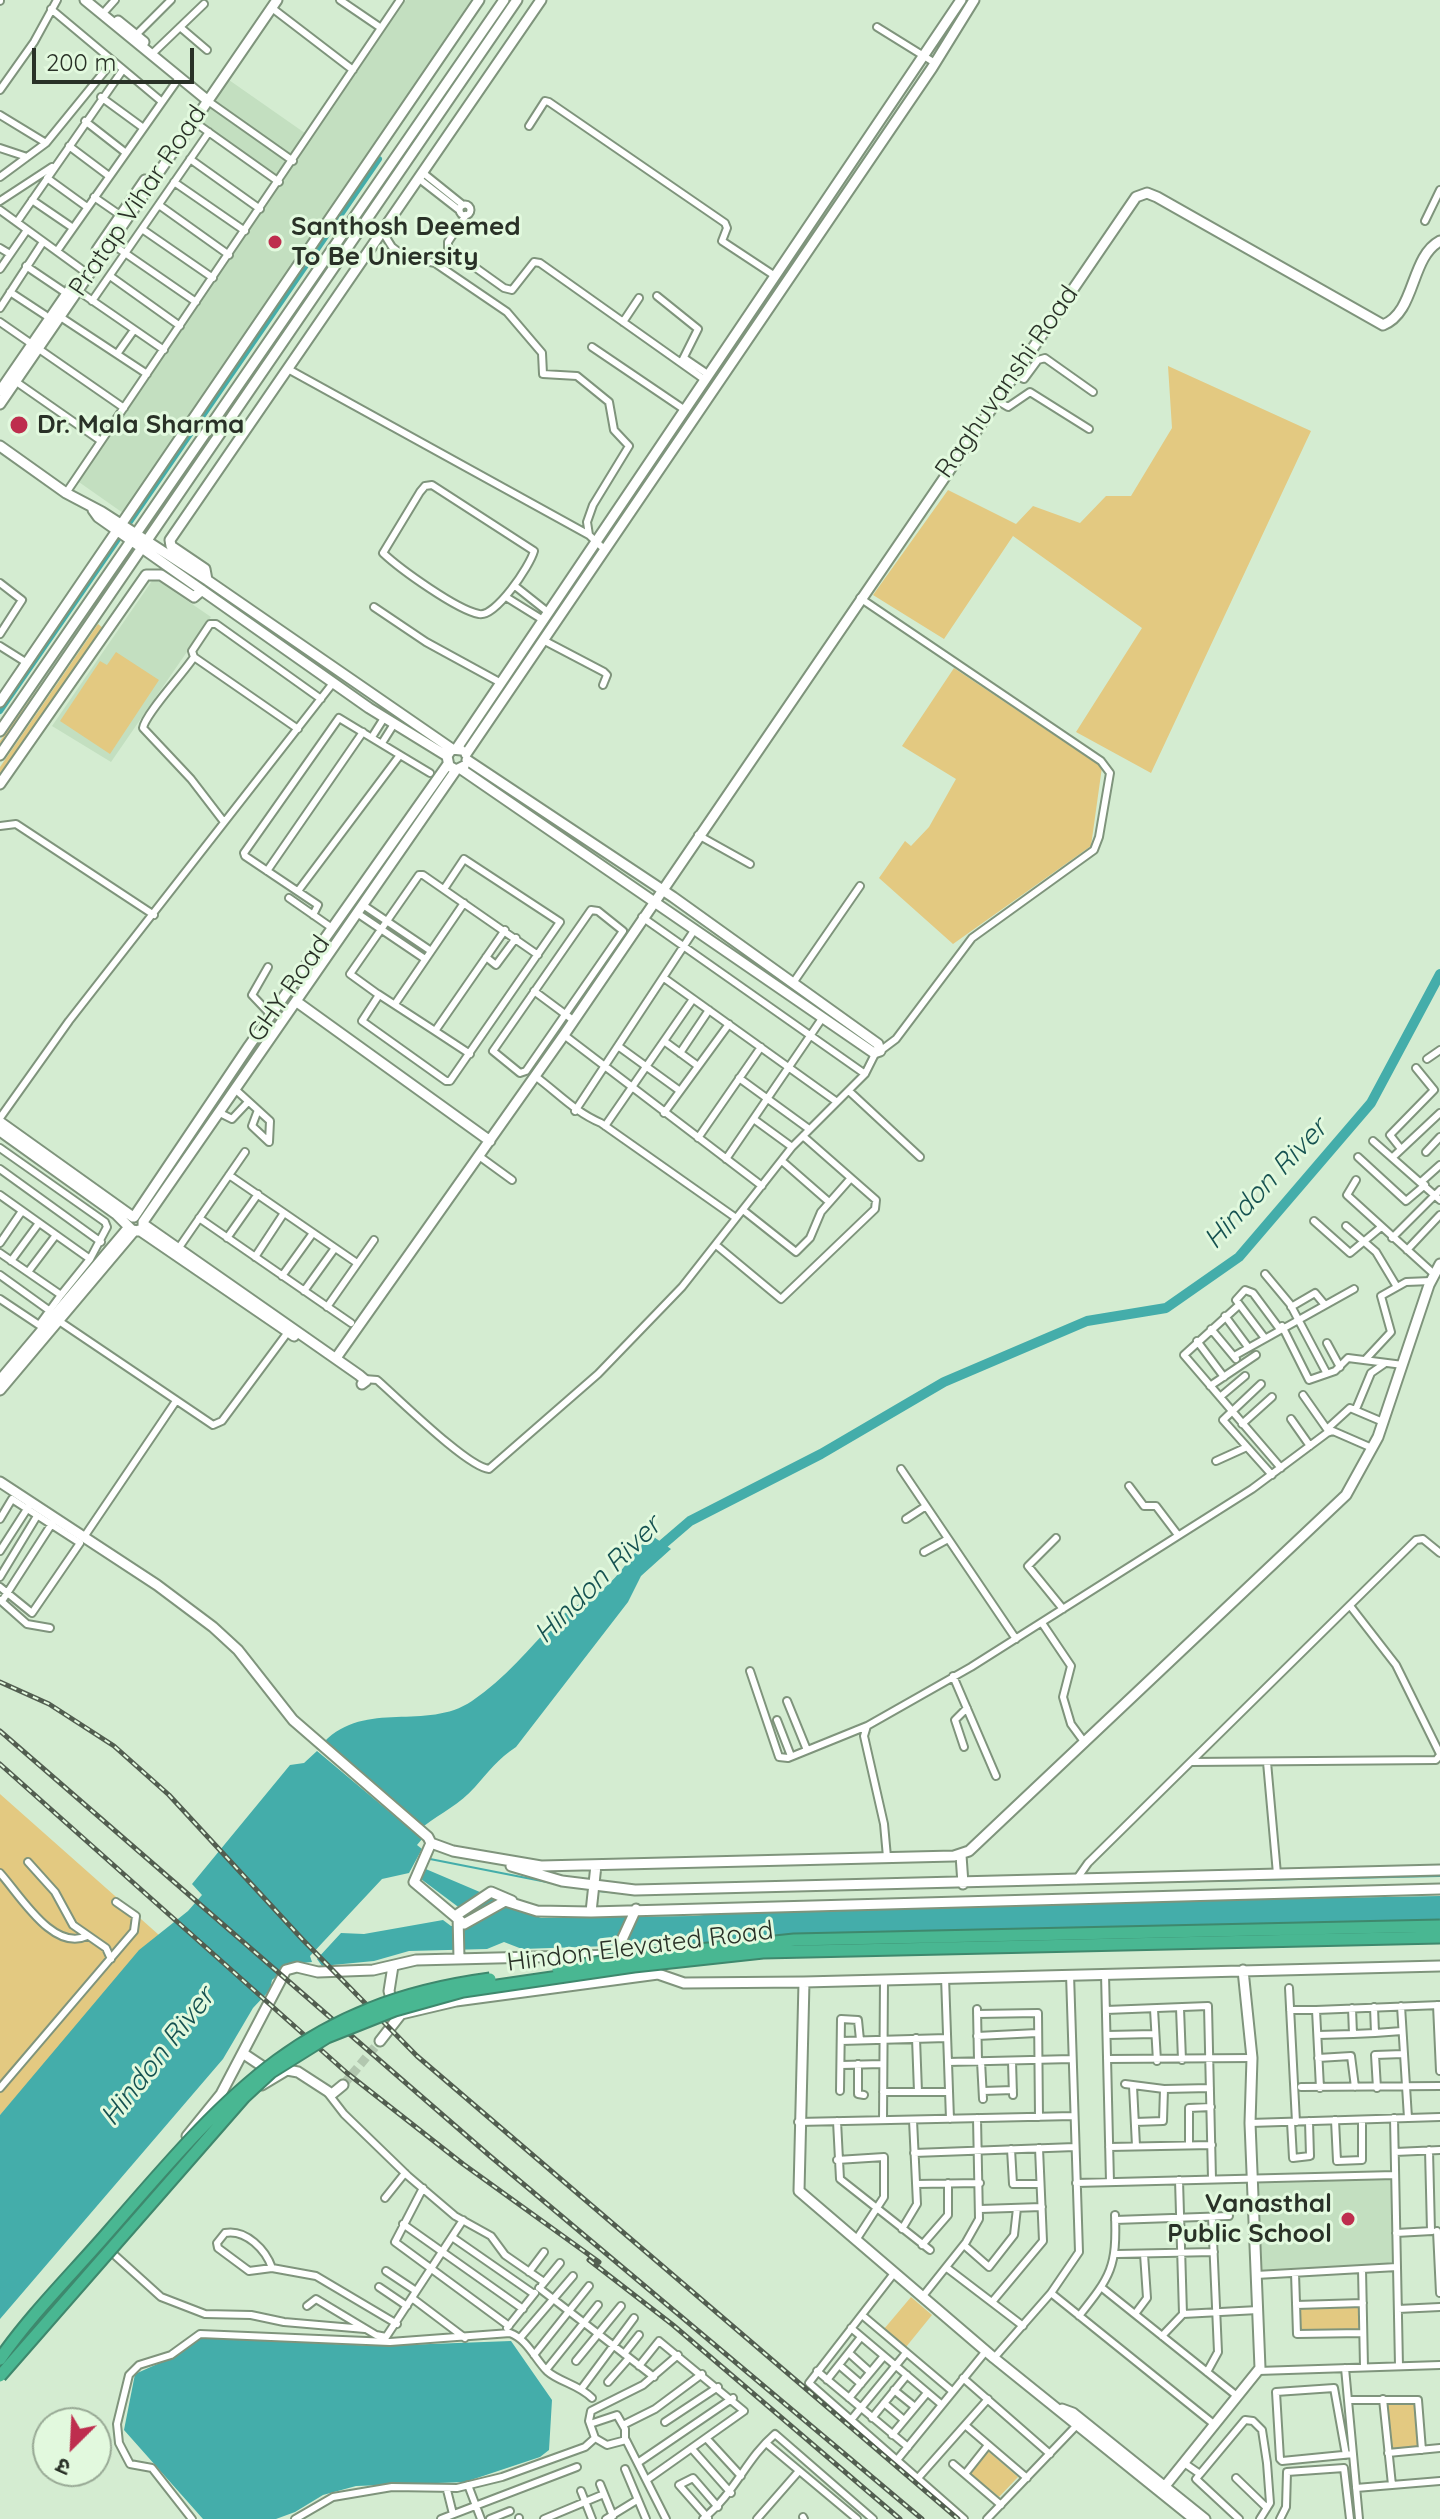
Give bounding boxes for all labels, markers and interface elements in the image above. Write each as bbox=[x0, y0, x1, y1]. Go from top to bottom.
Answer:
scale bar bbox=[36, 32, 198, 82]
text: 200 m bbox=[46, 47, 116, 77]
street label: Pratap Vihar Road bbox=[63, 100, 213, 302]
place label: Santhosh Deemed To Be Uniersity bbox=[291, 211, 521, 272]
marker: Santhosh Deemed To Be Uniersity bbox=[266, 233, 284, 251]
street label: Raghuvanshi Road bbox=[929, 280, 1085, 484]
place label: Dr. Mala Sharma bbox=[37, 409, 244, 441]
marker: Dr. Mala Sharma bbox=[8, 414, 30, 436]
street label: GHY Road bbox=[241, 930, 337, 1048]
water label: Hindon River bbox=[1197, 1112, 1335, 1256]
water label: Hindon River bbox=[527, 1509, 669, 1651]
street label: Hindon Elevated Road bbox=[505, 1915, 775, 1979]
water label: Hindon River bbox=[94, 1981, 222, 2133]
place label: Vanasthal Public School bbox=[1167, 2188, 1332, 2250]
marker: Vanasthal Public School bbox=[1339, 2210, 1357, 2228]
north arrow bbox=[32, 2407, 112, 2487]
text: उ bbox=[51, 2452, 75, 2483]

